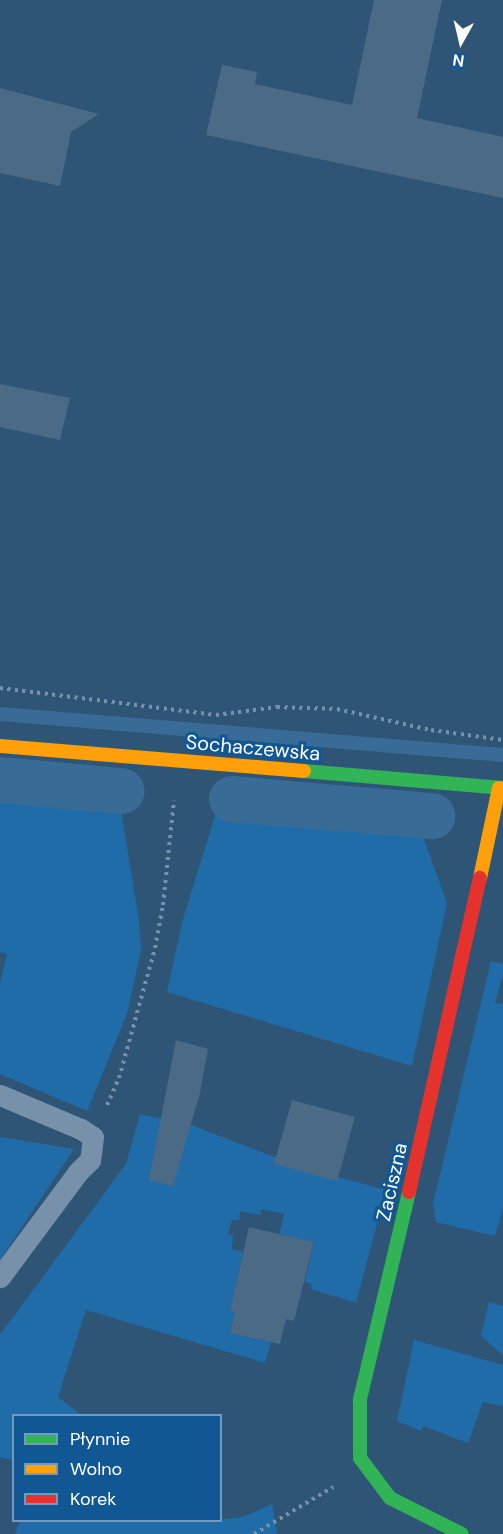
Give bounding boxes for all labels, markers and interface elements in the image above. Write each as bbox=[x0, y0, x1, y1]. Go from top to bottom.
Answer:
north arrow bbox=[431, 12, 491, 72]
text: N bbox=[451, 49, 466, 72]
street label: Sochaczewska bbox=[185, 730, 321, 766]
street label: Zaciszna bbox=[371, 1141, 413, 1223]
legend bbox=[12, 1414, 222, 1522]
text: Płynnie bbox=[70, 1427, 130, 1451]
text: Wolno bbox=[70, 1457, 122, 1481]
text: Korek bbox=[70, 1487, 116, 1511]

